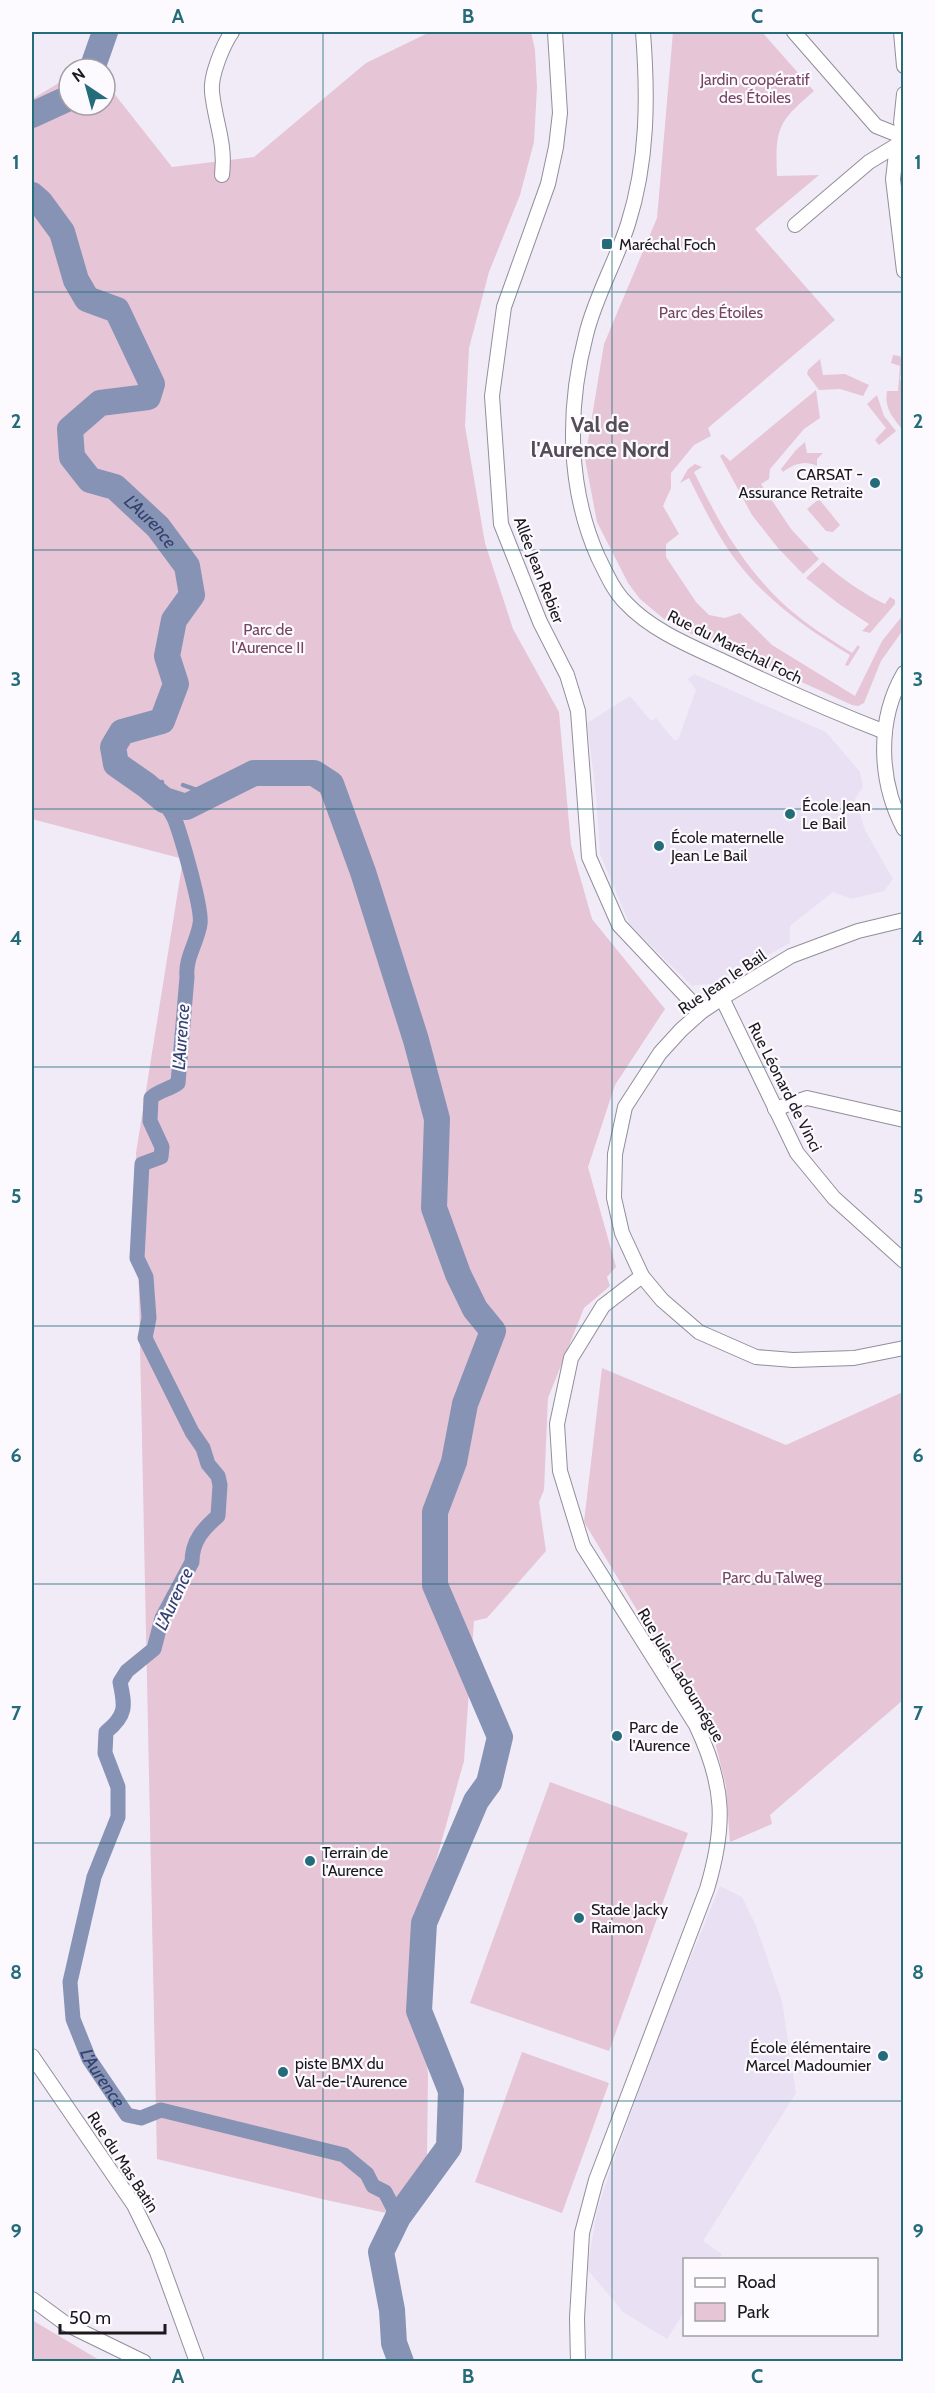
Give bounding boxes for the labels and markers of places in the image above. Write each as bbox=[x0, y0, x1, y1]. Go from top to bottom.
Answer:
place label: Maréchal Foch bbox=[619, 235, 716, 254]
marker: Maréchal Foch bbox=[600, 237, 614, 251]
place label: CARSAT - Assurance Retraite bbox=[739, 465, 863, 502]
marker: CARSAT - Assurance Retraite bbox=[868, 476, 882, 490]
place label: École Jean Le Bail bbox=[802, 796, 871, 833]
marker: École Jean Le Bail bbox=[783, 807, 797, 821]
place label: École maternelle Jean Le Bail bbox=[670, 828, 784, 865]
marker: École maternelle Jean Le Bail bbox=[652, 839, 666, 853]
place label: Parc de l'Aurence bbox=[629, 1718, 690, 1755]
marker: Parc de l'Aurence bbox=[610, 1729, 624, 1743]
place label: Terrain de l'Aurence bbox=[322, 1843, 388, 1880]
marker: Terrain de l'Aurence bbox=[303, 1854, 317, 1868]
place label: Stade Jacky Raimon bbox=[591, 1900, 668, 1937]
marker: Stade Jacky Raimon bbox=[572, 1911, 586, 1925]
place label: École élémentaire Marcel Madoumier bbox=[746, 2038, 872, 2075]
marker: École élémentaire Marcel Madoumier bbox=[876, 2049, 890, 2063]
place label: piste BMX du Val-de-l'Aurence bbox=[295, 2054, 407, 2091]
marker: piste BMX du Val-de-l'Aurence bbox=[276, 2065, 290, 2079]

